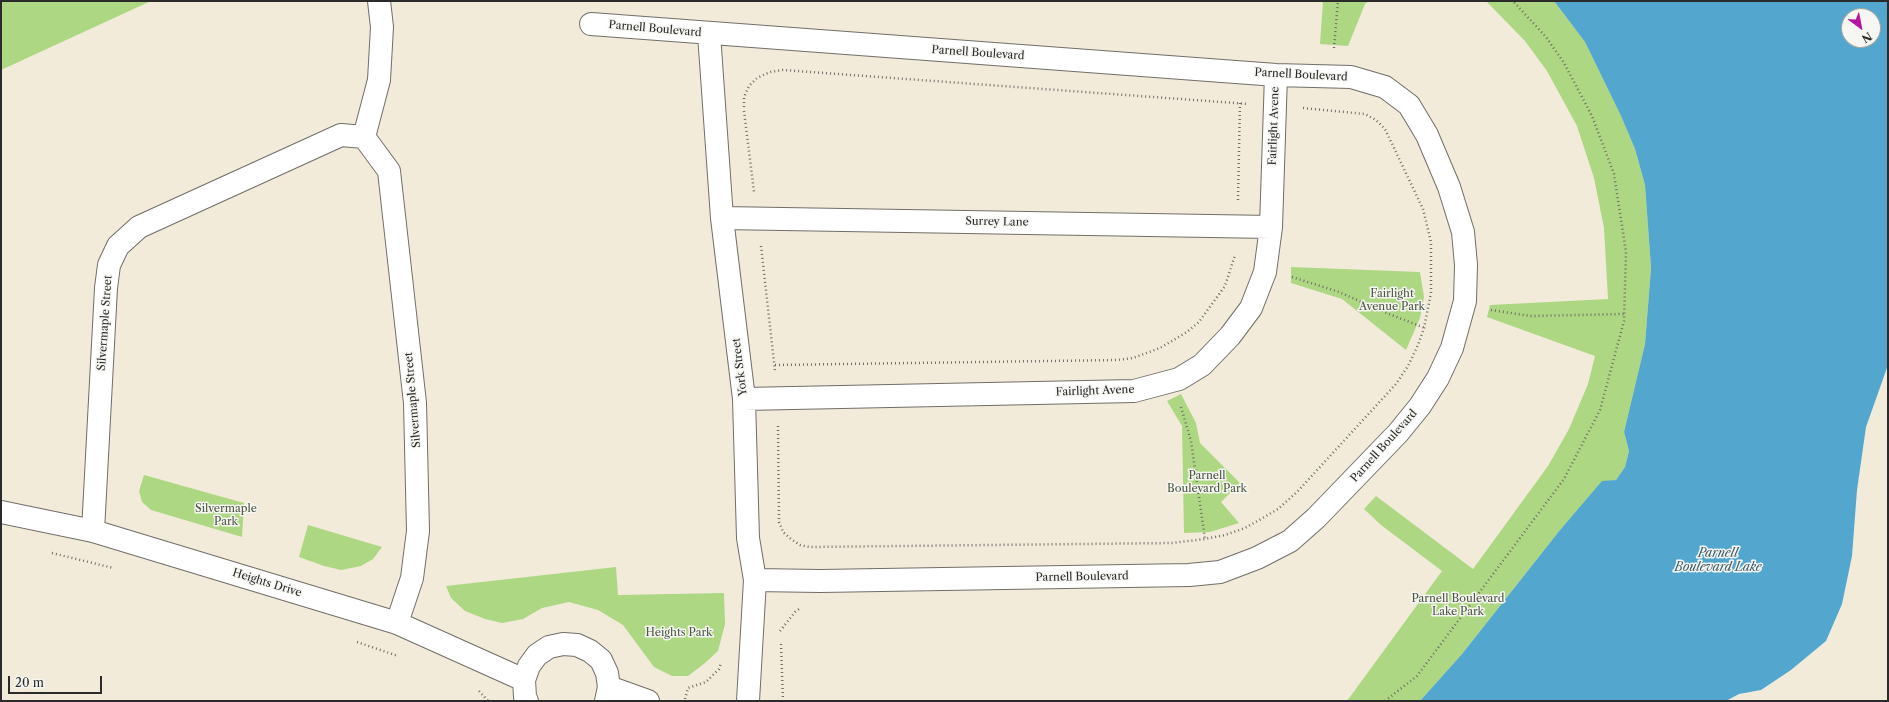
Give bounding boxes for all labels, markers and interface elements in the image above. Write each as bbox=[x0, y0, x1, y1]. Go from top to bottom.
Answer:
north arrow bbox=[1841, 8, 1881, 48]
street label: Parnell Boulevard bbox=[608, 18, 702, 40]
text: N bbox=[1859, 29, 1875, 46]
street label: Parnell Boulevard bbox=[931, 43, 1025, 63]
street label: Parnell Boulevard bbox=[1254, 66, 1348, 84]
street label: Fairlight Avene bbox=[1266, 86, 1282, 166]
street label: Surrey Lane bbox=[965, 215, 1029, 229]
street label: Silvermaple Street bbox=[95, 275, 115, 371]
park label: Fairlight Avenue Park bbox=[1359, 287, 1425, 313]
street label: York Street bbox=[730, 337, 750, 397]
street label: Silvermaple Street bbox=[402, 352, 424, 448]
street label: Fairlight Avene bbox=[1055, 383, 1135, 399]
street label: Parnell Boulevard bbox=[1348, 407, 1420, 485]
park label: Parnell Boulevard Park bbox=[1167, 469, 1247, 495]
park label: Silvermaple Park bbox=[195, 502, 257, 528]
water label: Parnell Boulevard Lake bbox=[1674, 547, 1762, 575]
street label: Heights Drive bbox=[231, 566, 303, 600]
street label: Parnell Boulevard bbox=[1035, 570, 1129, 584]
park label: Parnell Boulevard Lake Park bbox=[1411, 592, 1505, 618]
park label: Heights Park bbox=[646, 626, 712, 640]
scale bar bbox=[10, 668, 104, 694]
text: 20 m bbox=[15, 675, 44, 690]

